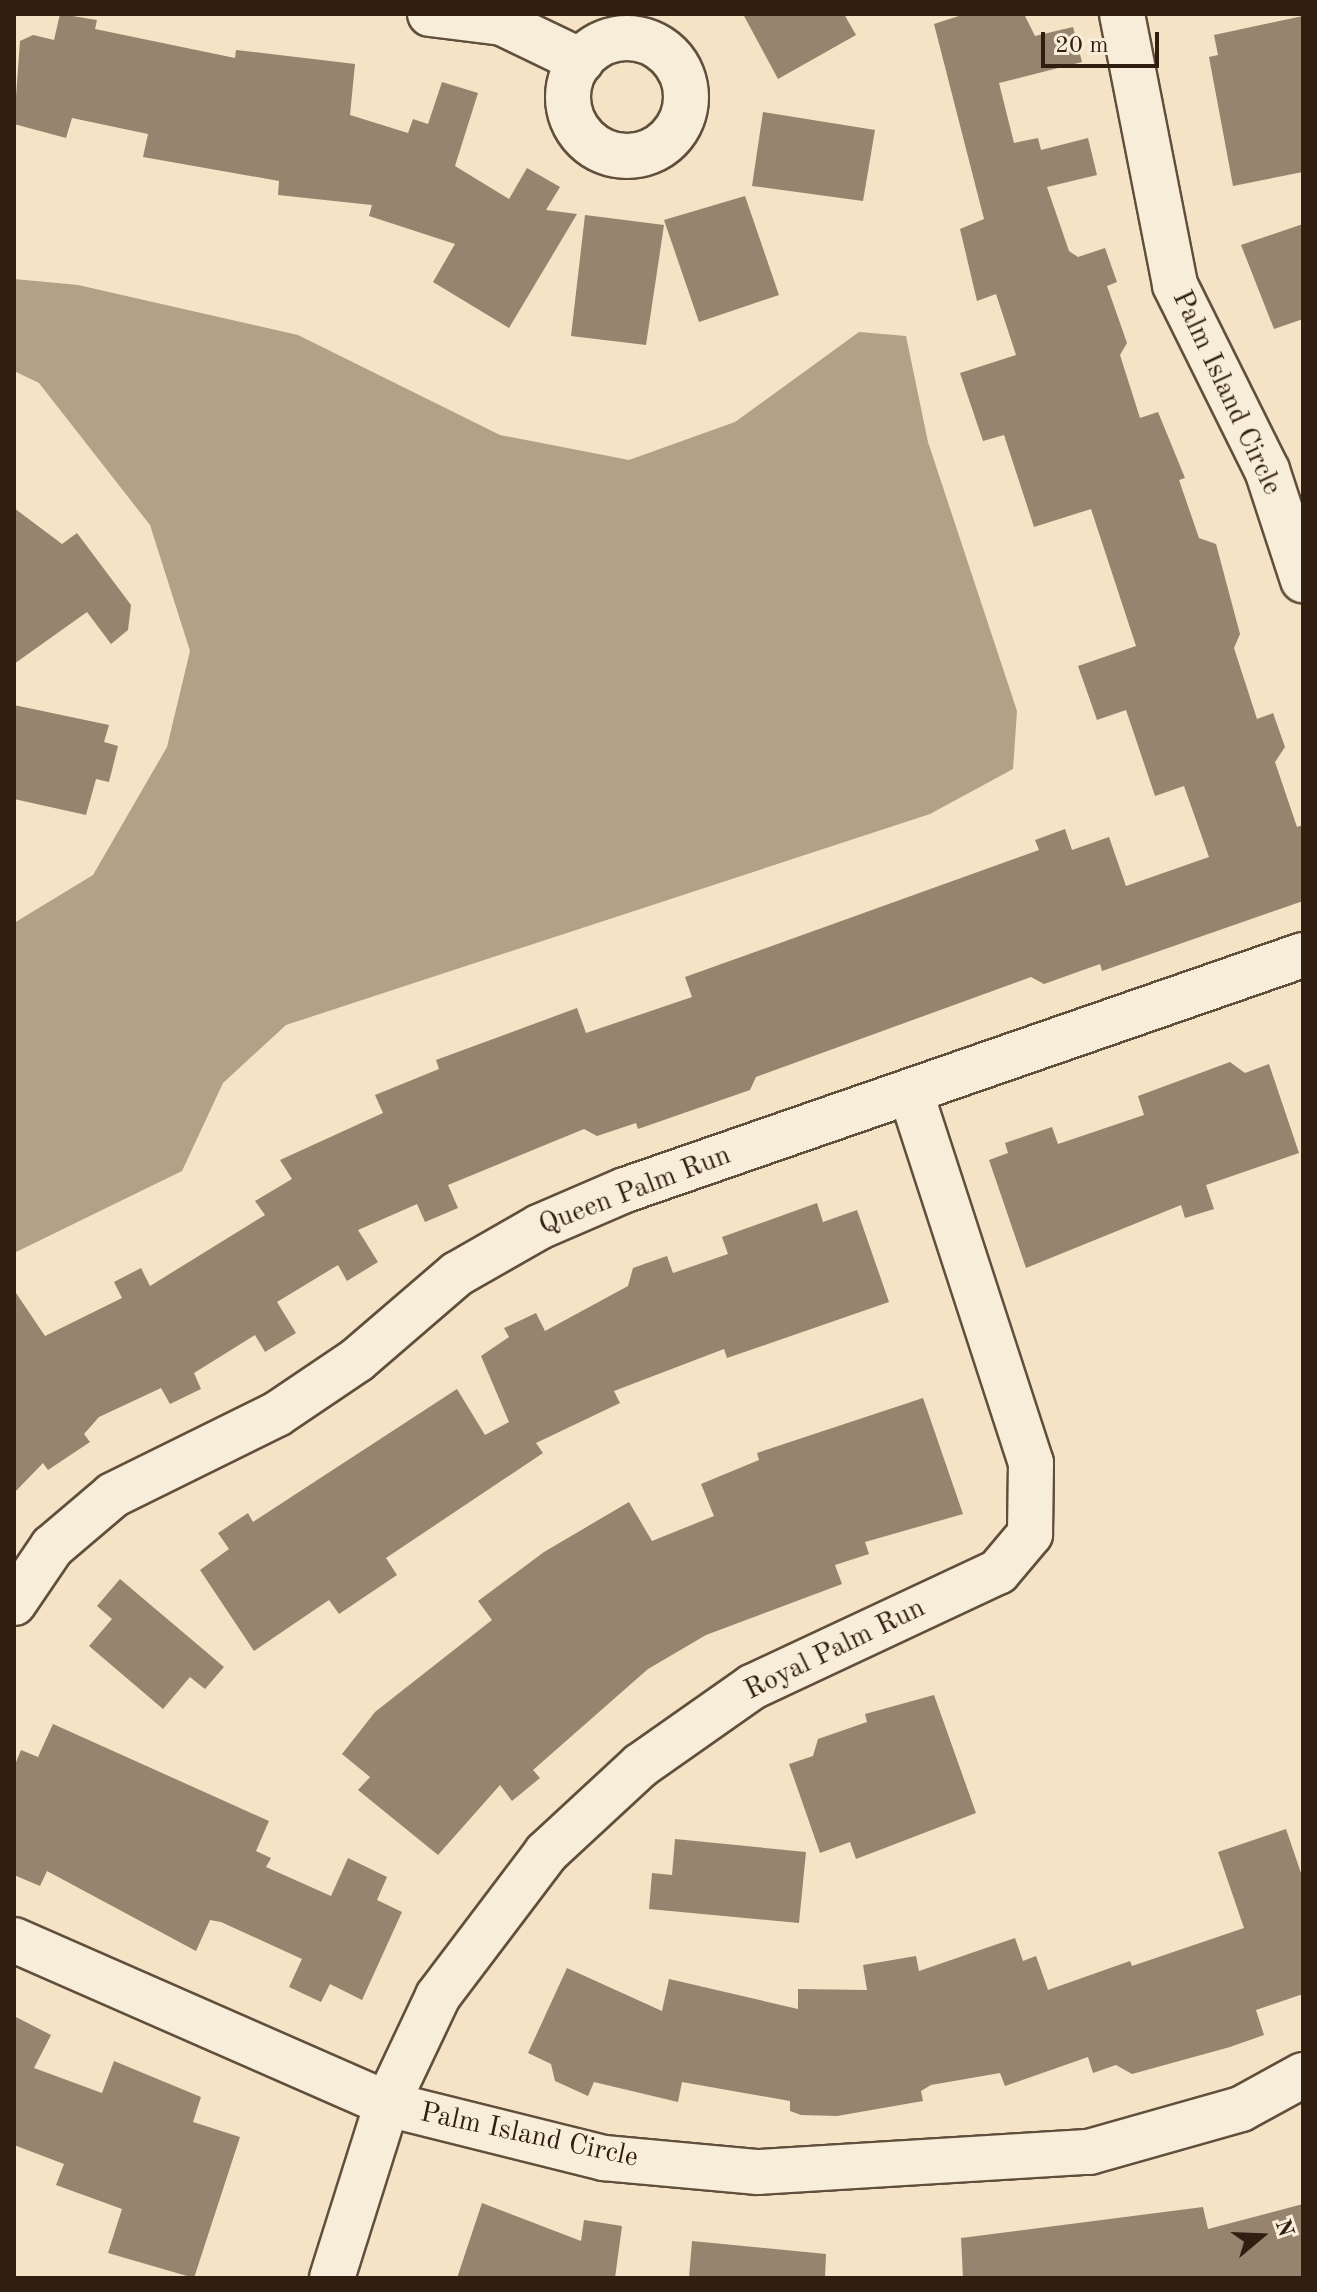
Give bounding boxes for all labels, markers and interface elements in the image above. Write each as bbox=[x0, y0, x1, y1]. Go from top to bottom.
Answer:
scale bar bbox=[1045, 16, 1163, 66]
text: 20 m bbox=[1055, 34, 1109, 58]
street label: Palm Island Circle bbox=[1164, 285, 1288, 501]
street label: Queen Palm Run bbox=[534, 1139, 736, 1243]
street label: Royal Palm Run bbox=[739, 1592, 931, 1708]
street label: Palm Island Circle bbox=[417, 2097, 641, 2175]
north arrow bbox=[1221, 2196, 1301, 2276]
text: N bbox=[1271, 2217, 1297, 2240]

